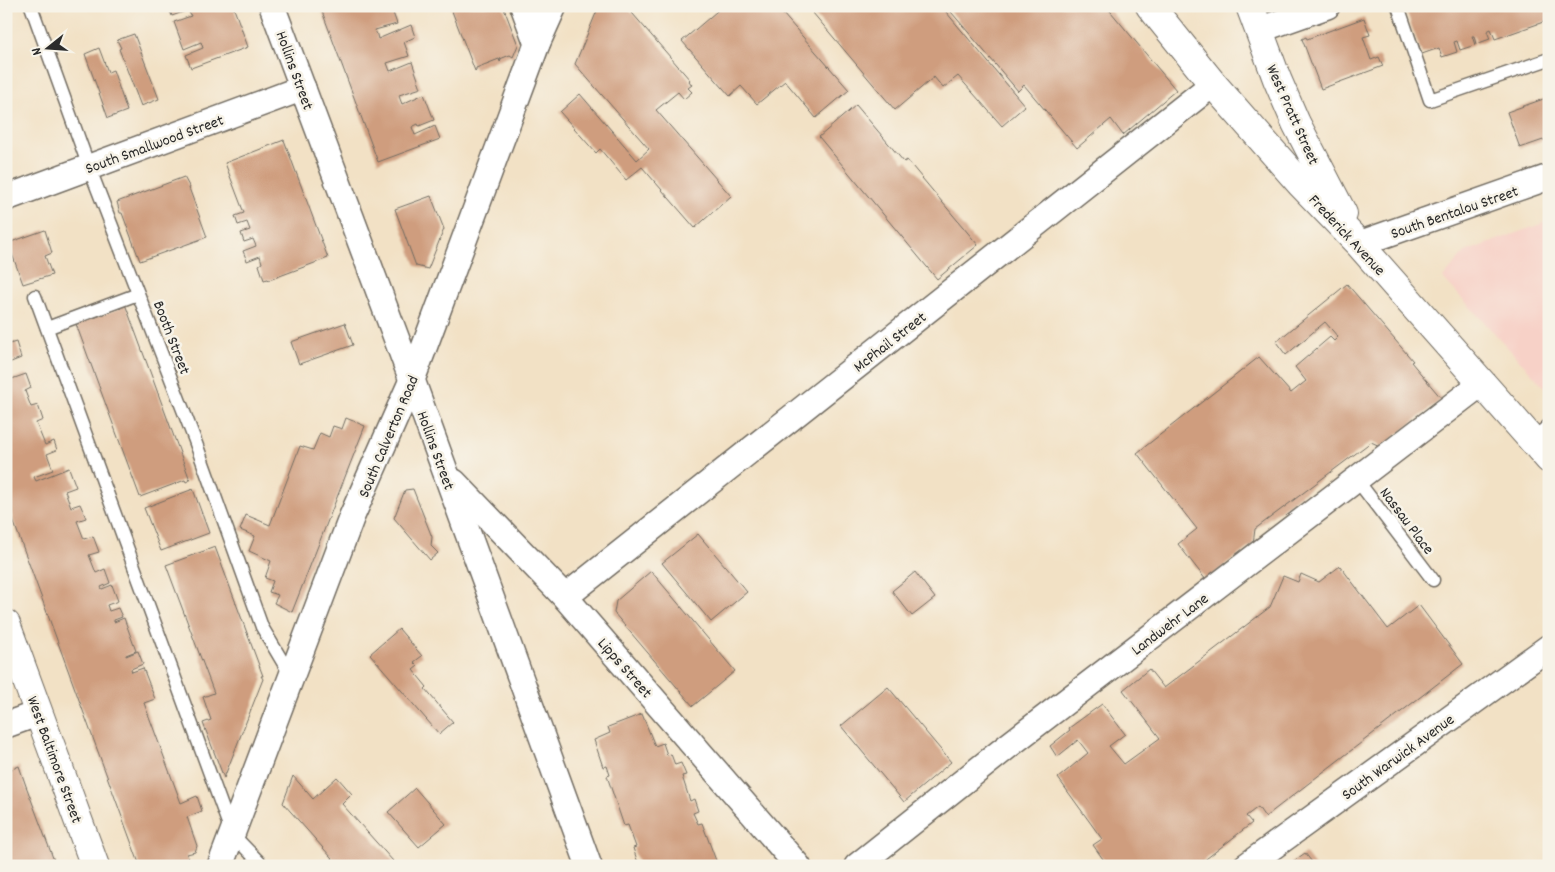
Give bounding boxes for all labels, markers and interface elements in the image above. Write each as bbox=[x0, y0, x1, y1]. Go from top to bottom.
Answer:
north arrow bbox=[22, 22, 72, 72]
street label: Hollins Street bbox=[269, 28, 319, 114]
text: N bbox=[27, 45, 48, 57]
street label: West Pratt Street bbox=[1259, 61, 1324, 169]
street label: South Smallwood Street bbox=[82, 110, 227, 181]
street label: South Bentalou Street bbox=[1388, 181, 1522, 246]
street label: Frederick Avenue bbox=[1302, 190, 1390, 282]
street label: Booth Street bbox=[146, 298, 195, 378]
street label: McPhail Street bbox=[849, 307, 932, 379]
street label: South Calverton Road bbox=[353, 372, 425, 502]
street label: Hollins Street bbox=[410, 408, 460, 494]
street label: Nassau Place bbox=[1373, 483, 1439, 560]
street label: Landwehr Lane bbox=[1127, 588, 1214, 662]
street label: Lipps Street bbox=[591, 633, 657, 704]
street label: West Baltimore Street bbox=[20, 693, 87, 827]
street label: South Warwick Avenue bbox=[1337, 709, 1460, 807]

